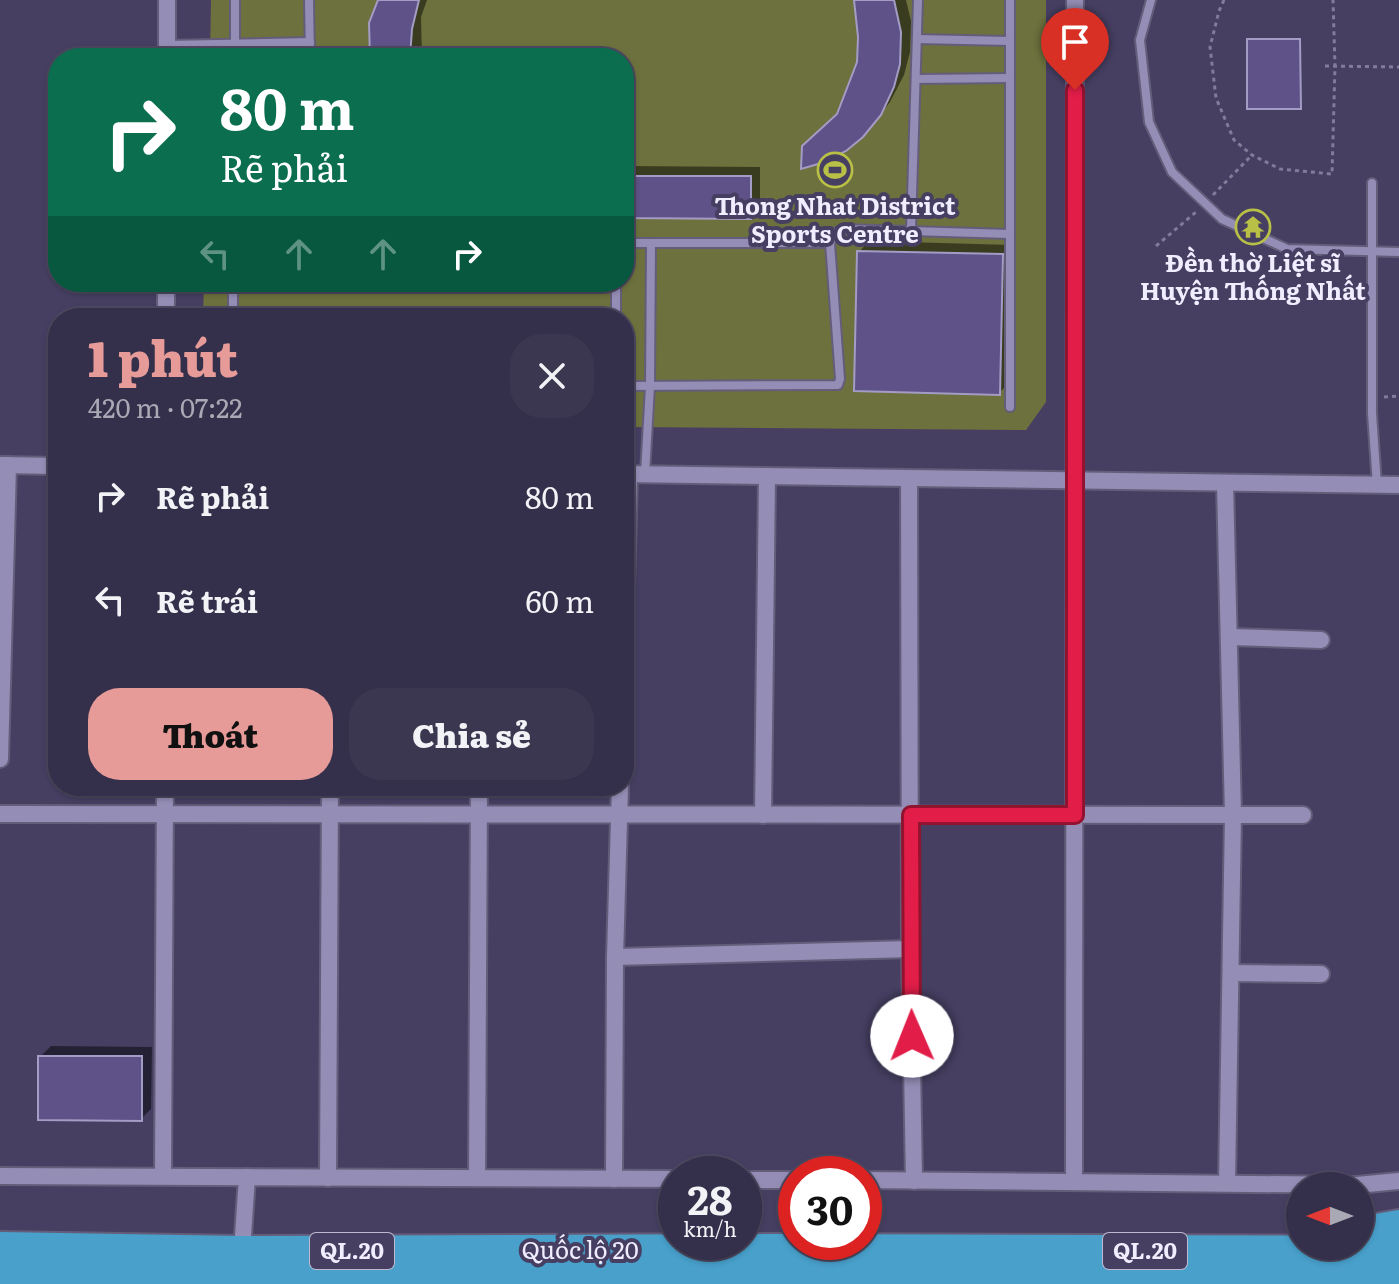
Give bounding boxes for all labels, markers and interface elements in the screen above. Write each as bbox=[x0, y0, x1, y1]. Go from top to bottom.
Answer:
pin bbox=[1041, 8, 1109, 90]
icon: arrive bbox=[1053, 20, 1097, 64]
text: 80 m bbox=[220, 64, 355, 147]
icon: right bbox=[88, 80, 192, 184]
text: Rẽ phải bbox=[220, 140, 348, 193]
sports icon: Thong Nhat District Sports Centre bbox=[816, 151, 854, 189]
place label: Thong Nhat District Sports Centre bbox=[714, 187, 956, 250]
temple icon: Đền thờ Liệt sĩ Huyện Thống Nhất bbox=[1234, 208, 1272, 246]
icon: left bbox=[193, 232, 237, 276]
icon: ahead bbox=[277, 232, 321, 276]
icon: ahead bbox=[361, 232, 405, 276]
icon: right bbox=[445, 232, 489, 276]
place label: Đền thờ Liệt sĩ Huyện Thống Nhất bbox=[1140, 244, 1366, 307]
text: 1 phút bbox=[88, 321, 238, 392]
button: close bbox=[510, 334, 594, 418]
text: 420 m · 07:22 bbox=[88, 387, 242, 426]
icon: right bbox=[88, 474, 132, 518]
text: Rẽ phải bbox=[156, 474, 269, 518]
text: 80 m bbox=[525, 474, 594, 518]
icon: left bbox=[88, 578, 132, 622]
text: Rẽ trái bbox=[156, 578, 258, 622]
text: 60 m bbox=[525, 578, 594, 622]
button: Thoát bbox=[88, 688, 333, 780]
button: Chia sẻ bbox=[349, 688, 594, 780]
position arrow bbox=[870, 994, 954, 1078]
speed limit sign: 30 bbox=[778, 1156, 882, 1260]
text: 28 bbox=[687, 1168, 733, 1227]
north arrow bbox=[1286, 1172, 1374, 1260]
map controls bbox=[1286, 1172, 1374, 1260]
text: km/h bbox=[683, 1213, 737, 1243]
street label: Quốc lộ 20 bbox=[522, 1231, 639, 1266]
road number: QL.20 bbox=[310, 1233, 394, 1269]
road number: QL.20 bbox=[1103, 1233, 1187, 1269]

